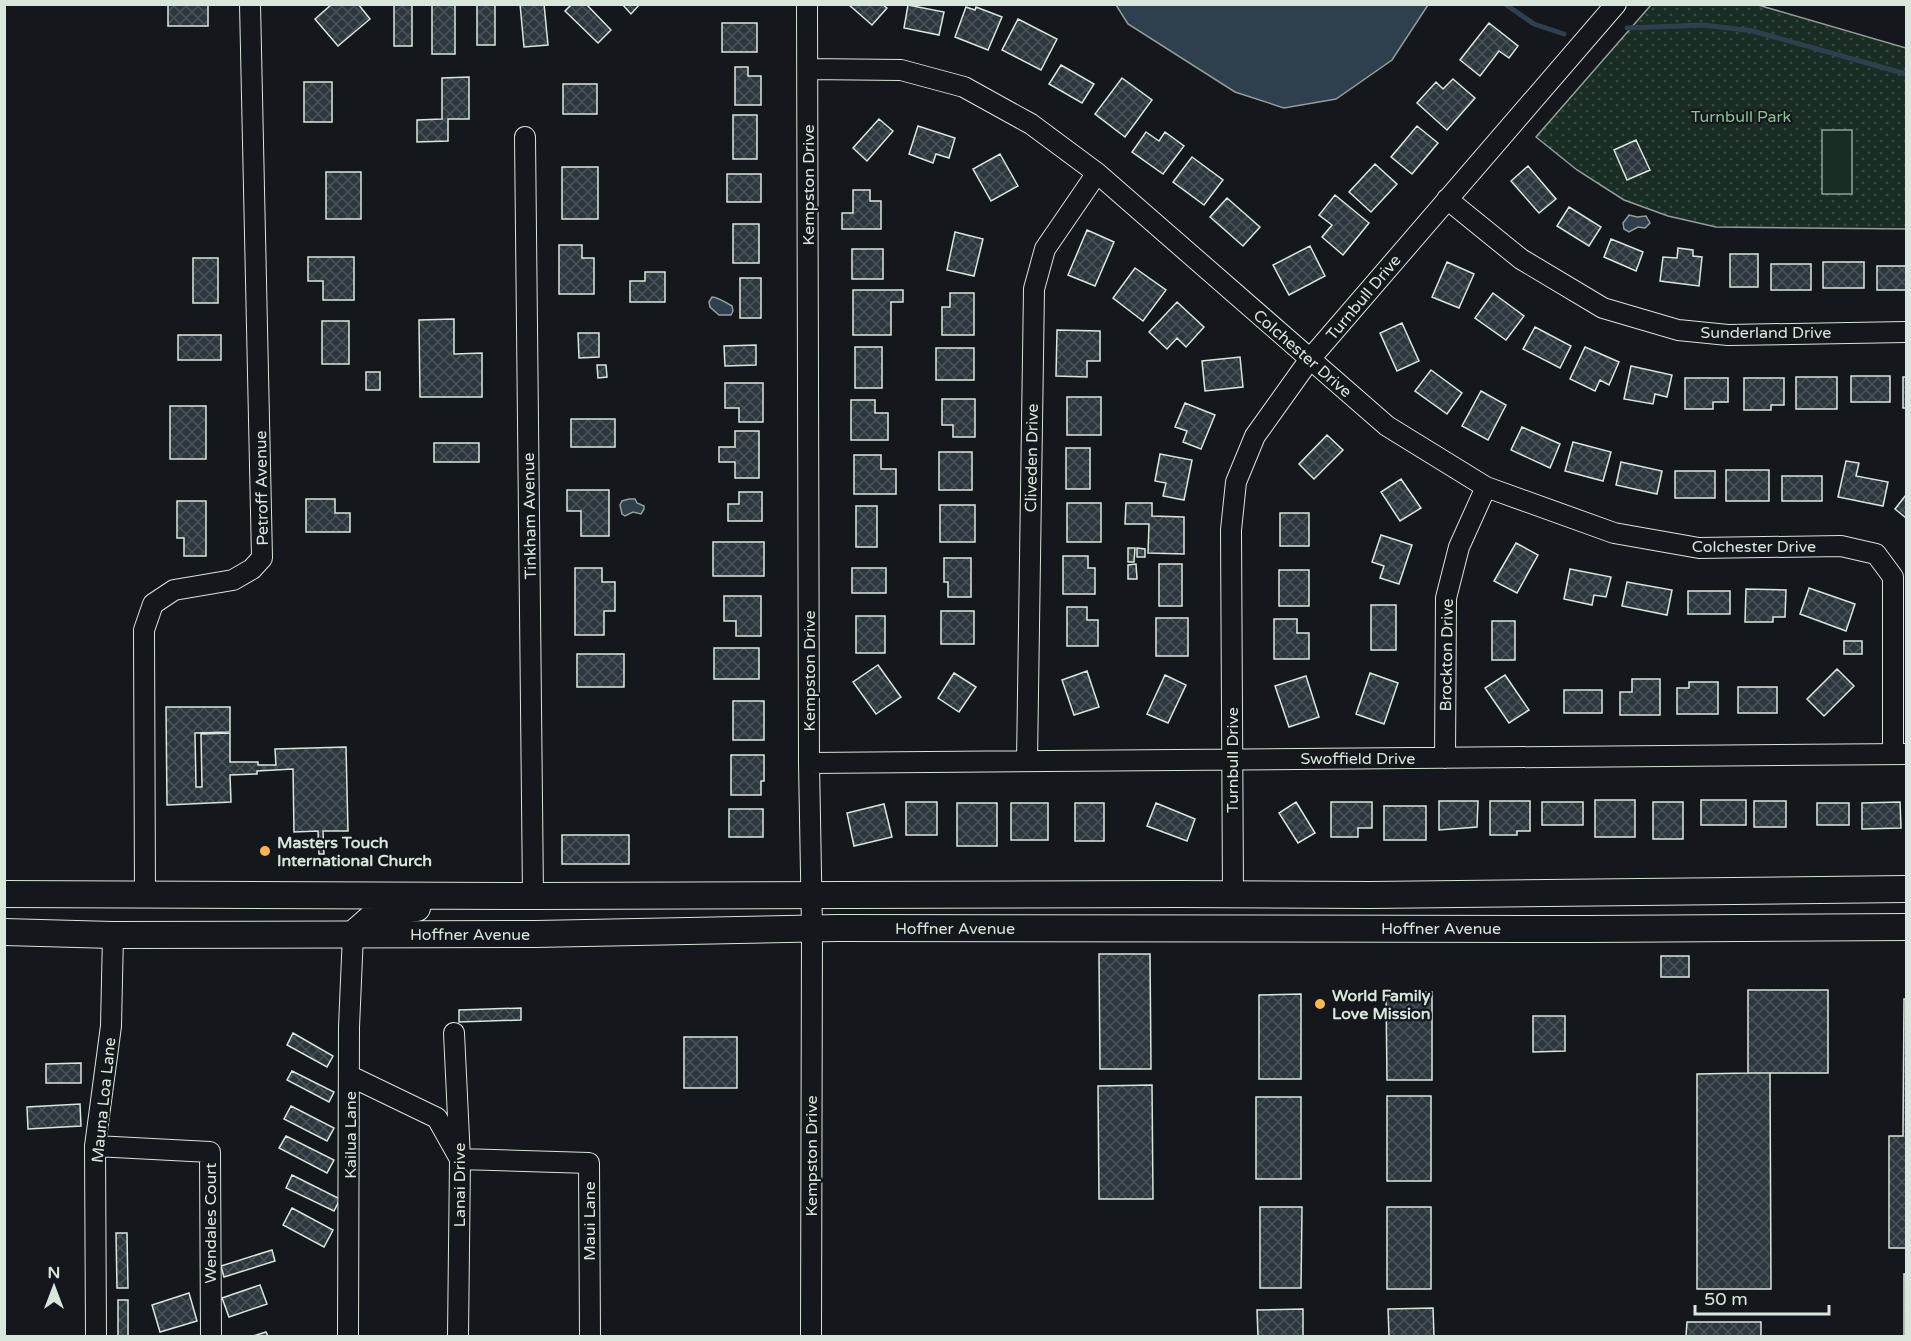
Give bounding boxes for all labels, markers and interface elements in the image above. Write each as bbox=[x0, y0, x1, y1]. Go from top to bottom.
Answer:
park label: Turnbull Park bbox=[1691, 107, 1792, 127]
street label: Kempston Drive bbox=[799, 124, 819, 246]
street label: Turnbull Drive bbox=[1322, 251, 1405, 345]
street label: Colchester Drive bbox=[1249, 305, 1356, 402]
street label: Sunderland Drive bbox=[1701, 323, 1831, 343]
street label: Cliveden Drive bbox=[1021, 403, 1043, 513]
street label: Petroff Avenue bbox=[251, 430, 273, 546]
street label: Tinkham Avenue bbox=[519, 452, 541, 580]
street label: Colchester Drive bbox=[1692, 537, 1816, 557]
street label: Brockton Drive bbox=[1436, 598, 1458, 712]
street label: Kempston Drive bbox=[800, 610, 820, 732]
street label: Turnbull Drive bbox=[1223, 707, 1243, 813]
street label: Swoffield Drive bbox=[1301, 749, 1415, 769]
place label: Masters Touch International Church bbox=[277, 833, 432, 871]
marker: Masters Touch International Church bbox=[258, 844, 272, 858]
street label: Hoffner Avenue bbox=[895, 919, 1015, 939]
street label: Hoffner Avenue bbox=[1381, 919, 1501, 939]
street label: Hoffner Avenue bbox=[410, 925, 530, 945]
place label: World Family Love Mission bbox=[1332, 986, 1431, 1024]
marker: World Family Love Mission bbox=[1313, 997, 1327, 1011]
street label: Mauna Loa Lane bbox=[87, 1036, 121, 1164]
street label: Kailua Lane bbox=[341, 1091, 361, 1179]
street label: Kempston Drive bbox=[802, 1095, 822, 1217]
street label: Lanai Drive bbox=[450, 1143, 470, 1227]
street label: Wendales Court bbox=[201, 1163, 221, 1283]
street label: Maui Lane bbox=[580, 1181, 600, 1261]
north arrow bbox=[24, 1257, 84, 1317]
text: N bbox=[48, 1263, 60, 1283]
scale bar bbox=[1695, 1278, 1828, 1316]
text: 50 m bbox=[1704, 1288, 1748, 1310]

